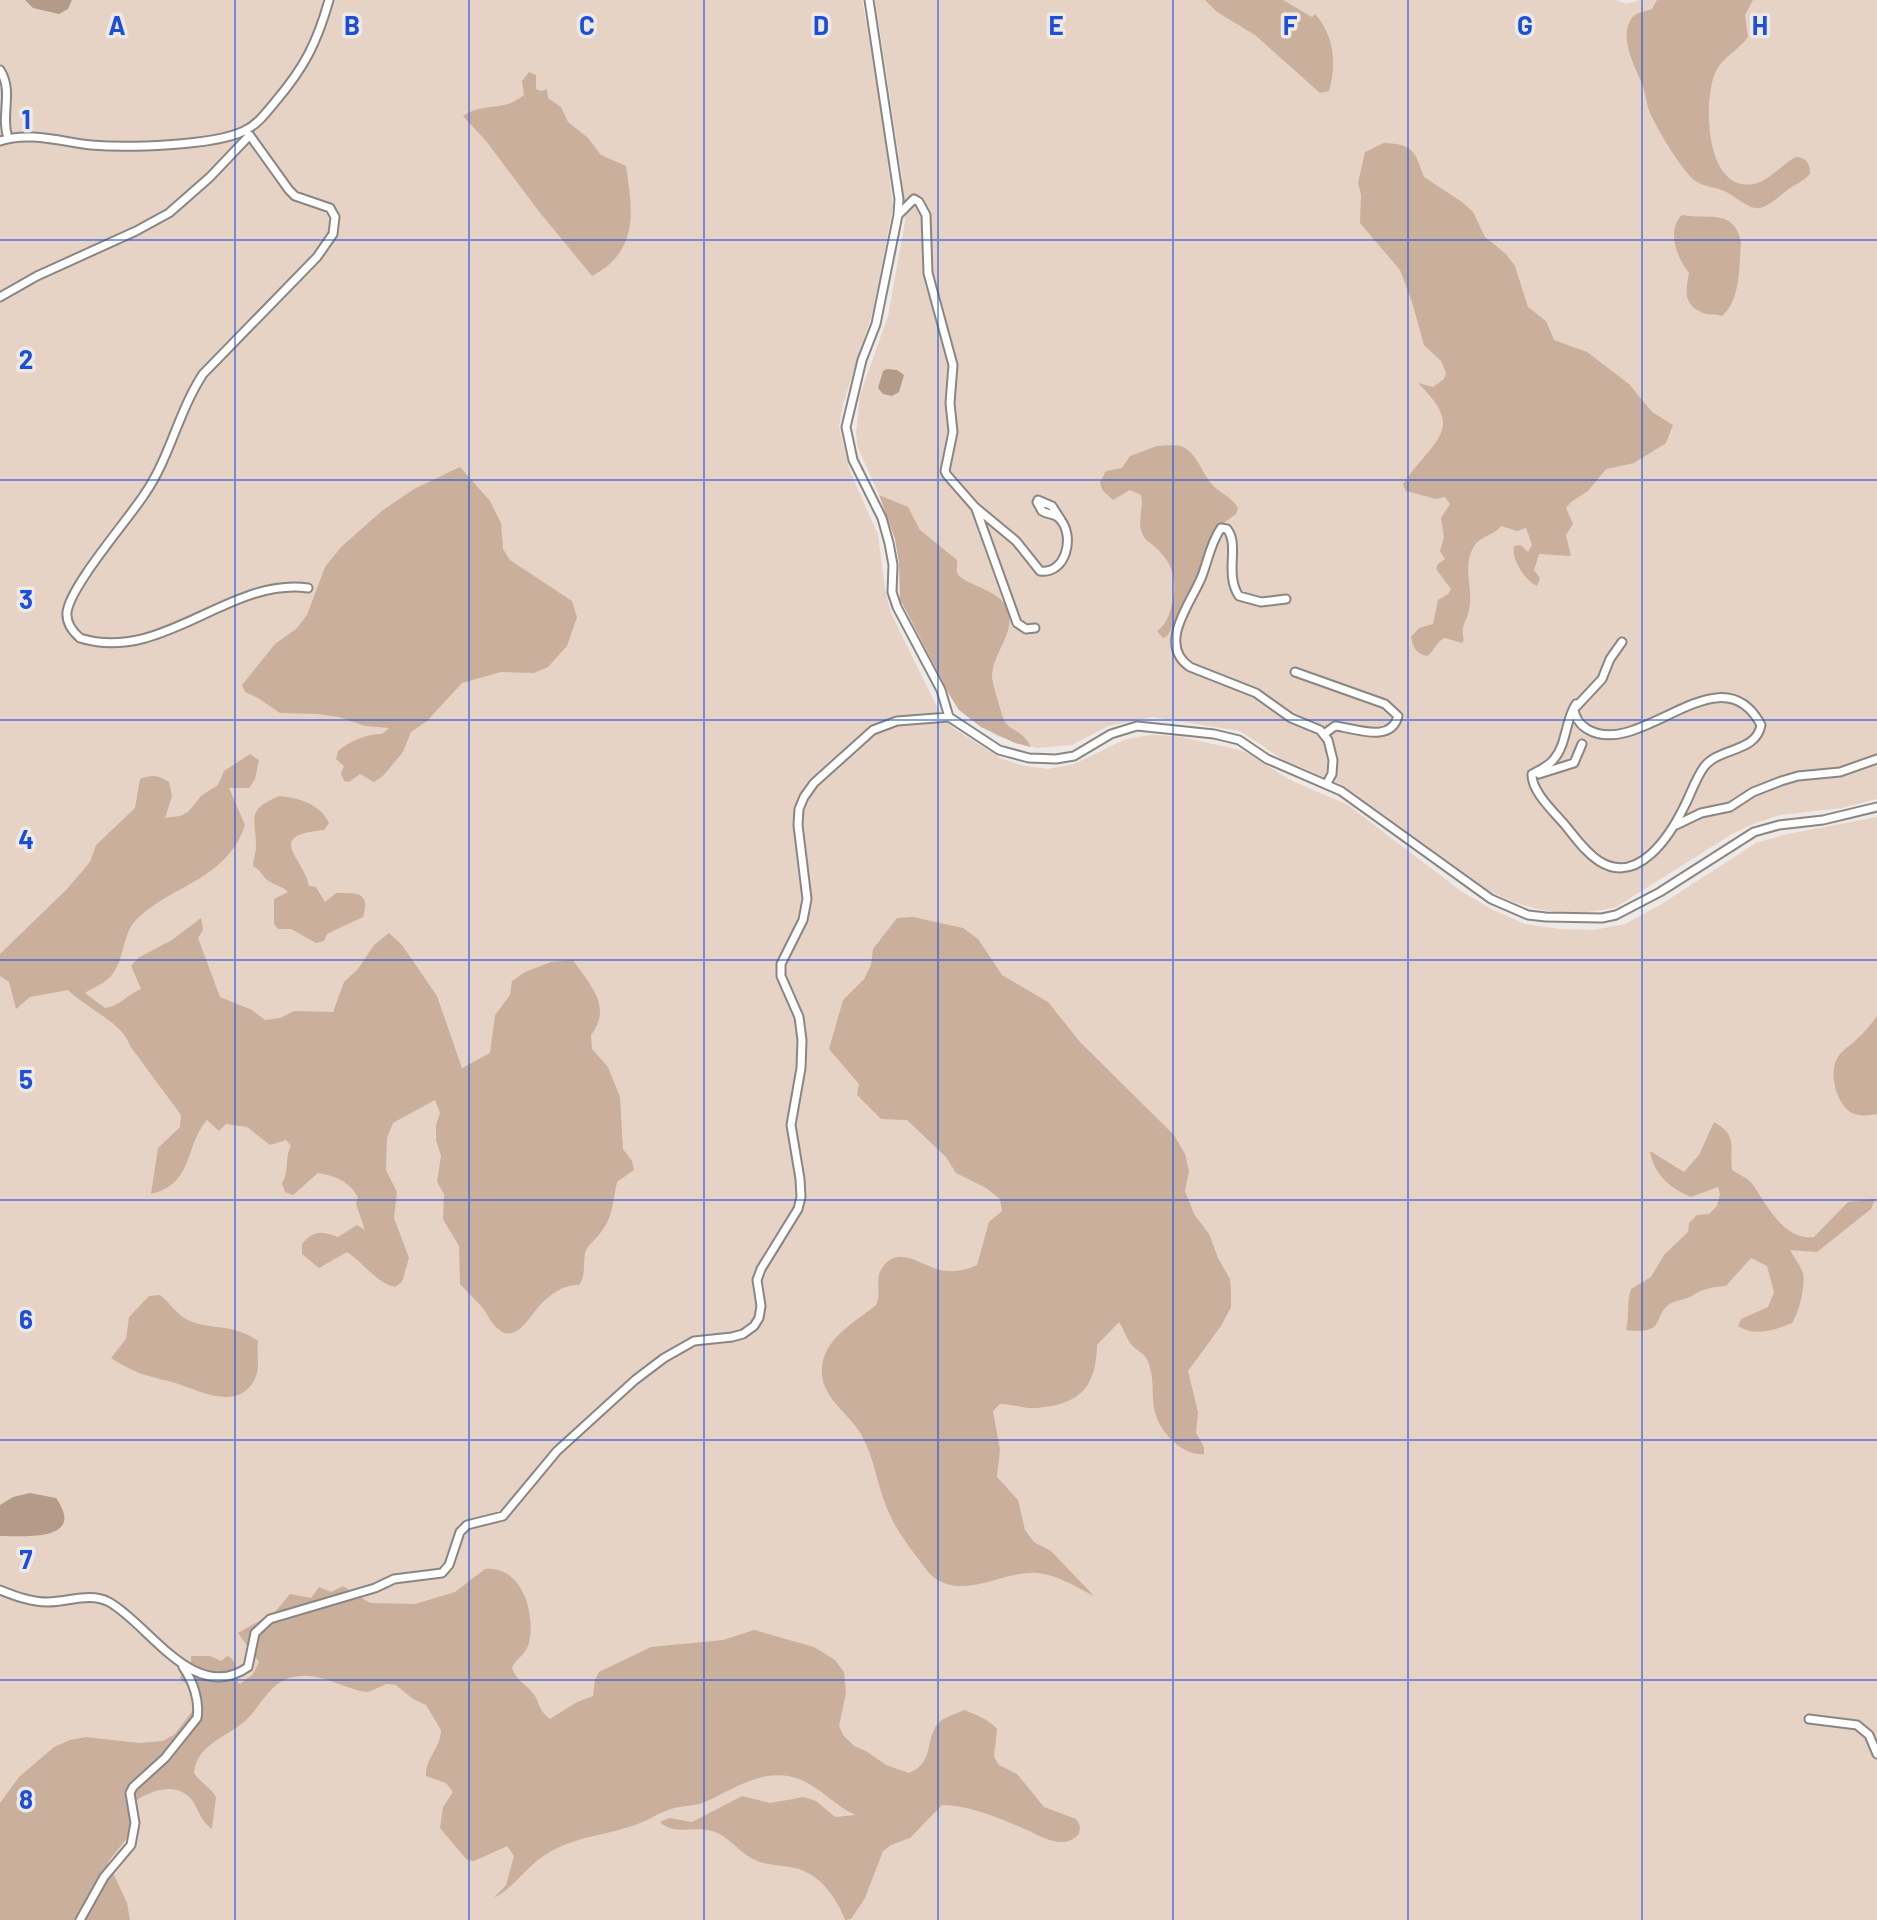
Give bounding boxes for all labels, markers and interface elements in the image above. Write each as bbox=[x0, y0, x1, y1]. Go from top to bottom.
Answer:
text: A bbox=[108, 9, 126, 40]
text: B bbox=[344, 9, 360, 40]
text: C bbox=[579, 9, 595, 40]
text: D bbox=[813, 9, 829, 40]
text: E bbox=[1048, 9, 1064, 40]
text: F bbox=[1283, 9, 1298, 40]
text: G bbox=[1517, 9, 1533, 40]
text: H bbox=[1752, 9, 1768, 40]
text: 1 bbox=[21, 103, 31, 134]
text: 2 bbox=[19, 343, 33, 374]
text: 3 bbox=[19, 583, 33, 614]
text: 4 bbox=[18, 823, 34, 854]
text: 5 bbox=[19, 1063, 33, 1094]
text: 6 bbox=[19, 1303, 33, 1334]
text: 7 bbox=[20, 1543, 33, 1574]
text: 8 bbox=[19, 1783, 33, 1814]

